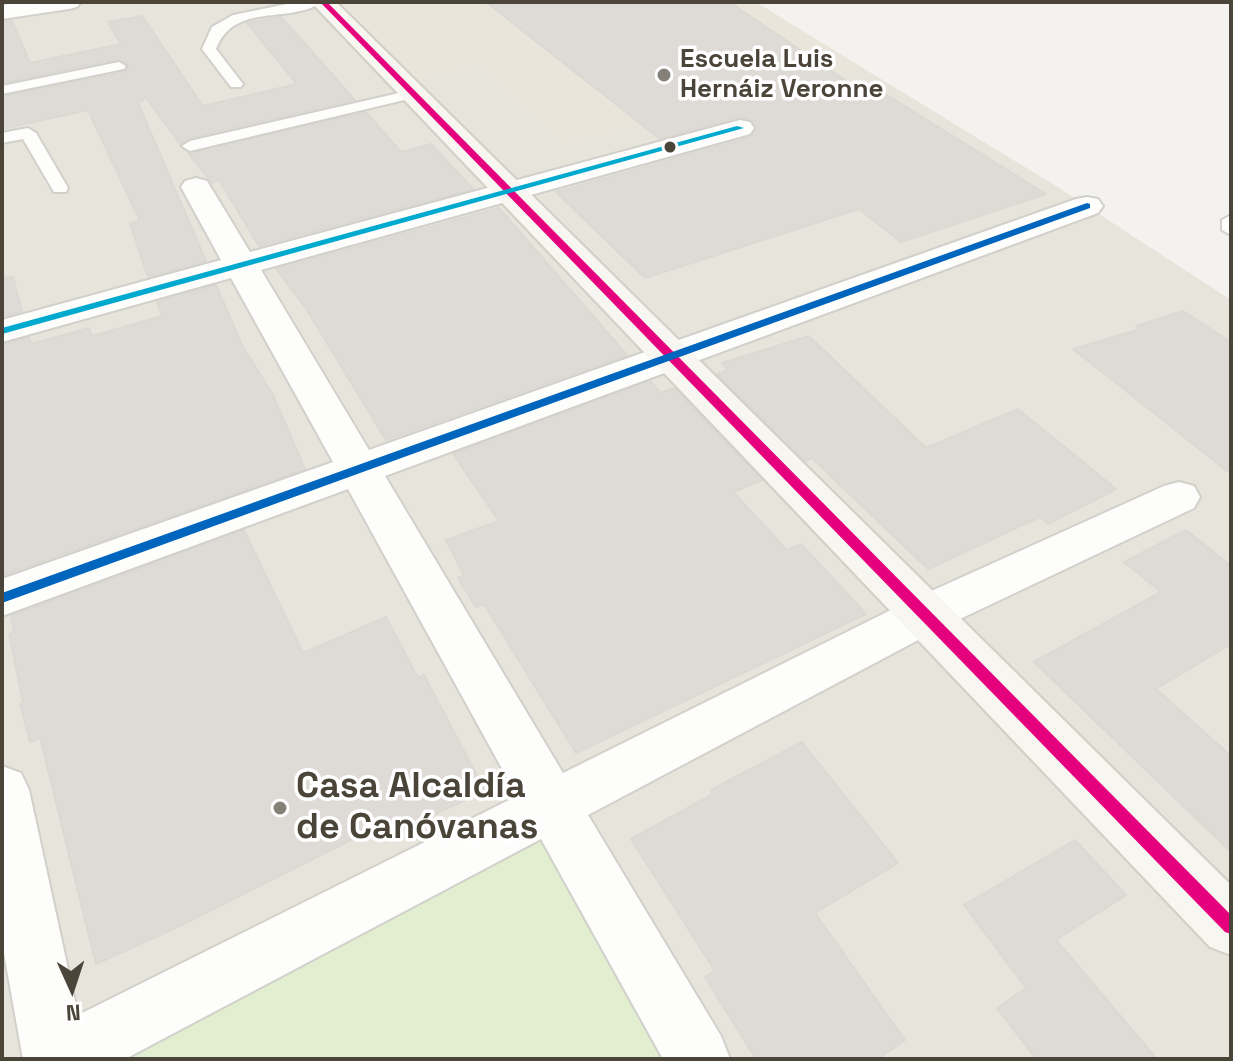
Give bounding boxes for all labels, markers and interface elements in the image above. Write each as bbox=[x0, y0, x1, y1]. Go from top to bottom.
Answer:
place label: Escuela Luis Hernáiz Veronne bbox=[680, 44, 883, 106]
marker: Escuela Luis Hernáiz Veronne bbox=[655, 66, 673, 84]
unlabelled marker bbox=[662, 139, 678, 155]
place label: Casa Alcaldía de Canóvanas bbox=[296, 765, 538, 850]
marker: Casa Alcaldía de Canóvanas bbox=[271, 799, 289, 817]
north arrow bbox=[32, 949, 112, 1029]
text: N bbox=[65, 999, 81, 1027]

